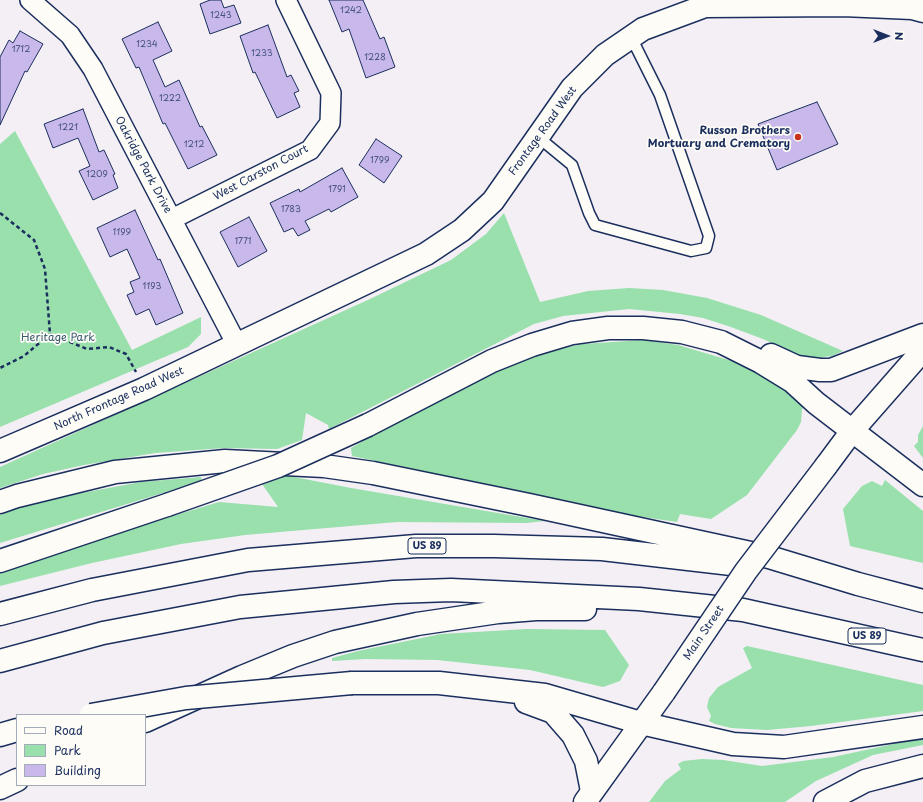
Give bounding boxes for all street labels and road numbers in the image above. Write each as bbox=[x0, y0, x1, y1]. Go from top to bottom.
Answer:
street label: Frontage Road West bbox=[506, 84, 580, 178]
street label: Oakridge Park Drive bbox=[112, 114, 174, 216]
street label: West Carston Court bbox=[211, 142, 311, 204]
street label: North Frontage Road West bbox=[52, 364, 186, 434]
road number: US 89 bbox=[408, 538, 446, 554]
street label: Main Street bbox=[681, 603, 727, 663]
road number: US 89 bbox=[848, 628, 886, 644]

